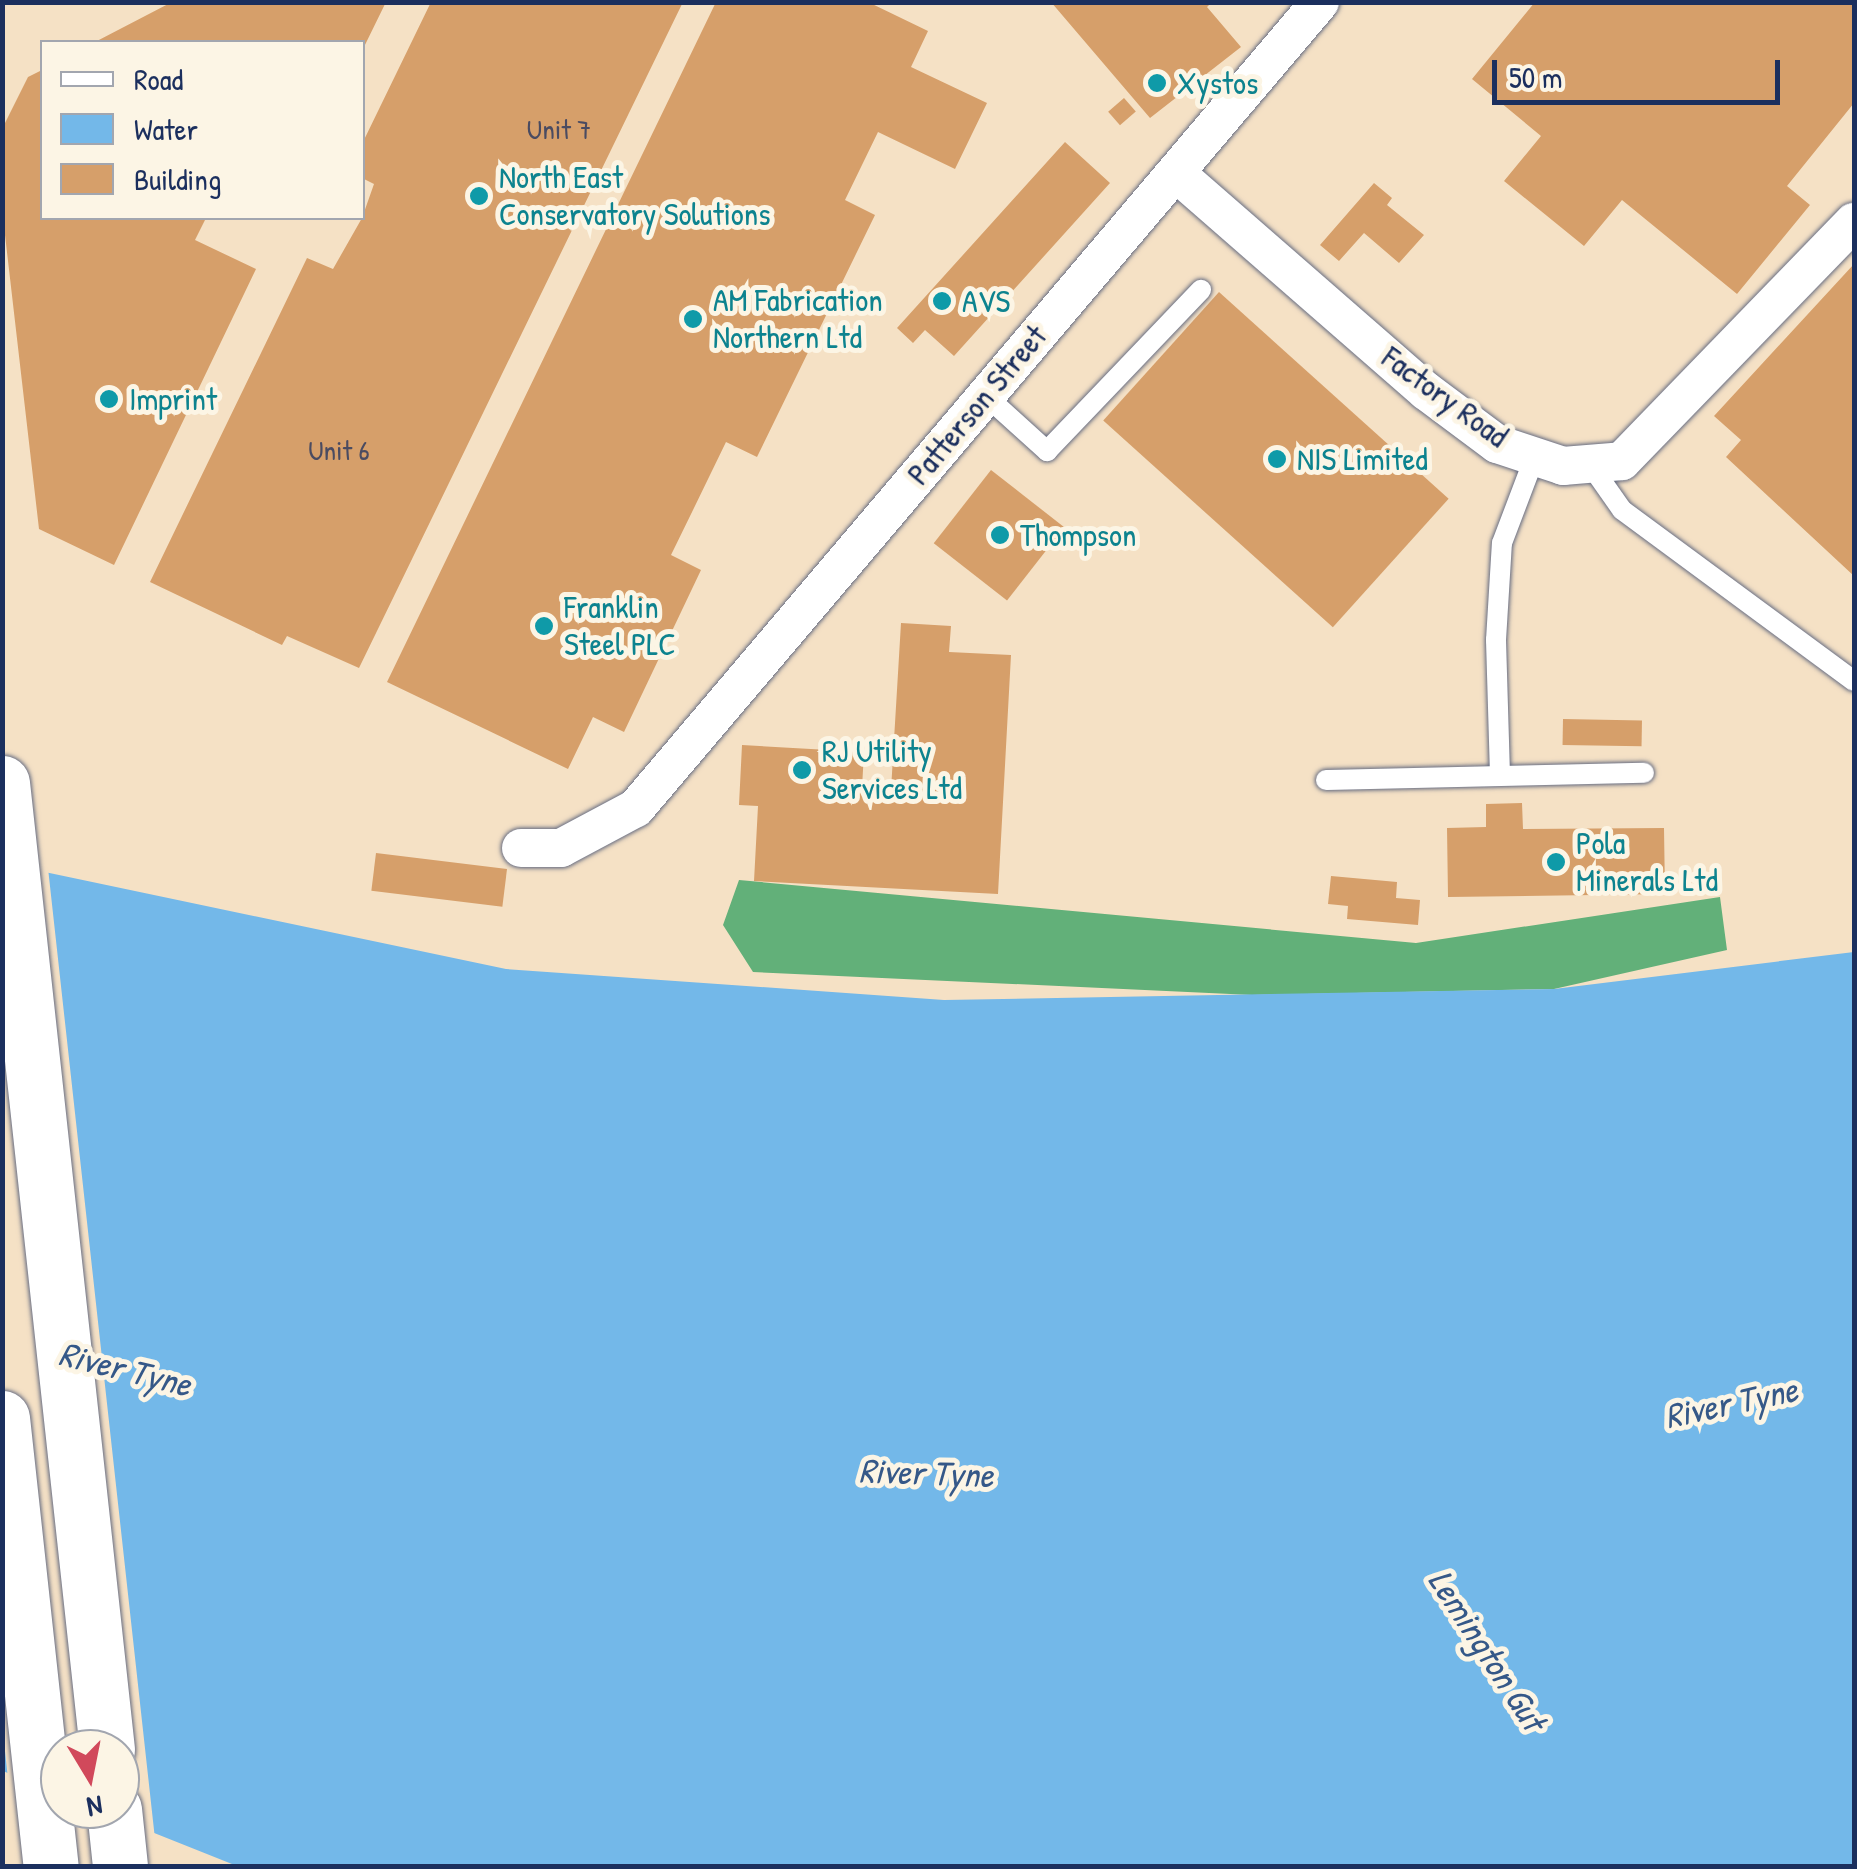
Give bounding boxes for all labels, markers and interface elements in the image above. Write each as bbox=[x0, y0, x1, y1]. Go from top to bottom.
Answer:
legend bbox=[40, 40, 365, 220]
scale bar bbox=[1497, 40, 1784, 102]
text: 50 m bbox=[1509, 57, 1562, 97]
text: Road bbox=[134, 59, 183, 99]
place label: Xystos bbox=[1177, 64, 1258, 102]
marker: Xystos bbox=[1146, 72, 1168, 94]
text: Water bbox=[134, 109, 198, 149]
house number: Unit 7 bbox=[527, 112, 591, 146]
text: Building bbox=[134, 159, 221, 199]
place label: North East Conservatory Solutions bbox=[499, 159, 770, 234]
marker: North East Conservatory Solutions bbox=[468, 185, 490, 207]
place label: AM Fabrication Northern Ltd bbox=[713, 282, 883, 357]
place label: AVS bbox=[962, 282, 1010, 320]
marker: AVS bbox=[931, 290, 953, 312]
marker: AM Fabrication Northern Ltd bbox=[682, 308, 704, 330]
street label: Patterson Street bbox=[899, 317, 1055, 493]
street label: Factory Road bbox=[1374, 338, 1516, 456]
place label: Imprint bbox=[129, 380, 217, 418]
marker: Imprint bbox=[98, 388, 120, 410]
house number: Unit 6 bbox=[308, 433, 370, 467]
place label: NIS Limited bbox=[1297, 440, 1428, 478]
marker: NIS Limited bbox=[1266, 448, 1288, 470]
place label: Thompson bbox=[1020, 516, 1136, 554]
marker: Thompson bbox=[989, 524, 1011, 546]
place label: Franklin Steel PLC bbox=[564, 589, 676, 664]
marker: Franklin Steel PLC bbox=[533, 615, 555, 637]
place label: RJ Utility Services Ltd bbox=[822, 733, 962, 808]
marker: RJ Utility Services Ltd bbox=[791, 759, 813, 781]
place label: Pola Minerals Ltd bbox=[1576, 825, 1718, 900]
marker: Pola Minerals Ltd bbox=[1545, 851, 1567, 873]
water label: River Tyne bbox=[55, 1332, 195, 1406]
water label: River Tyne bbox=[1661, 1369, 1801, 1437]
water label: River Tyne bbox=[858, 1450, 994, 1496]
water label: Lemington Gut bbox=[1420, 1562, 1554, 1738]
north arrow bbox=[40, 1729, 140, 1829]
text: N bbox=[84, 1787, 106, 1827]

